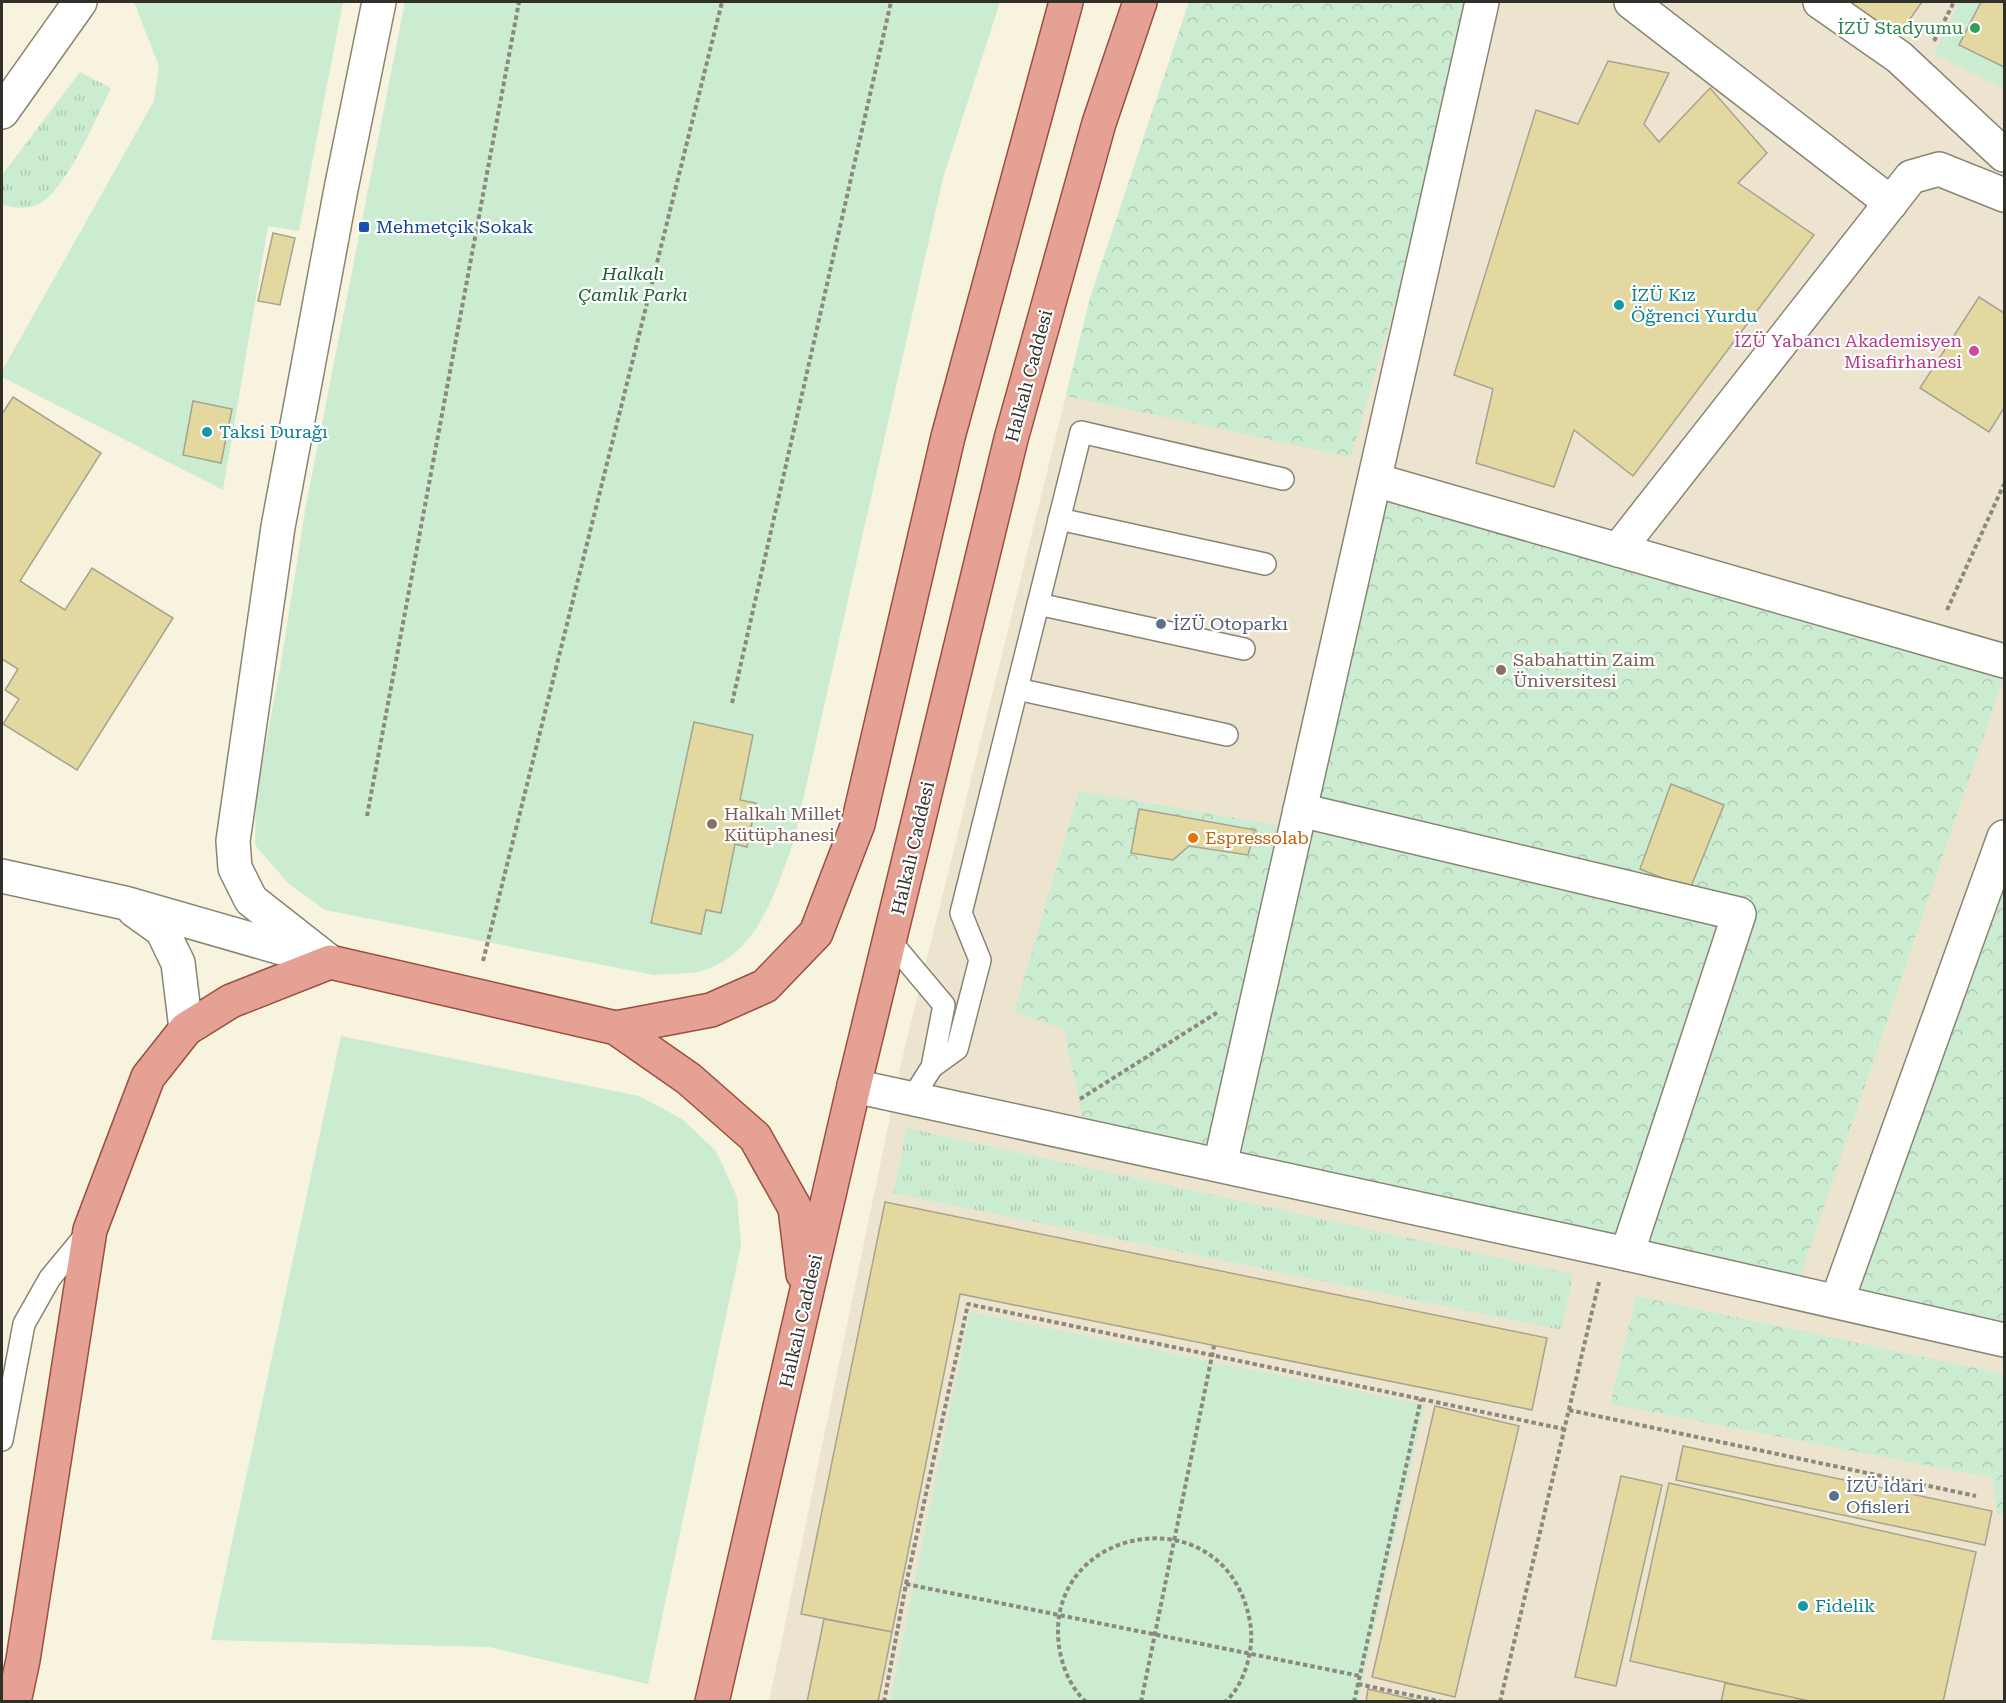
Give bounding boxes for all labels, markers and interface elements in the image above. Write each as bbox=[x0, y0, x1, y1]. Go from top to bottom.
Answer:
place label: İZÜ Stadyumu bbox=[1838, 17, 1963, 38]
marker: İZÜ Stadyumu bbox=[1968, 21, 1982, 35]
place label: Mehmetçik Sokak bbox=[376, 216, 533, 237]
marker: Mehmetçik Sokak bbox=[357, 220, 371, 234]
park label: Halkalı Çamlık Parkı bbox=[578, 263, 688, 305]
place label: İZÜ Kız Öğrenci Yurdu bbox=[1631, 284, 1757, 326]
marker: İZÜ Kız Öğrenci Yurdu bbox=[1612, 298, 1626, 312]
street label: Halkalı Caddesi bbox=[1001, 307, 1056, 444]
place label: İZÜ Yabancı Akademisyen Misafirhanesi bbox=[1734, 330, 1962, 372]
marker: İZÜ Yabancı Akademisyen Misafirhanesi bbox=[1967, 344, 1981, 358]
place label: Taksi Durağı bbox=[219, 421, 328, 442]
marker: Taksi Durağı bbox=[200, 425, 214, 439]
place label: İZÜ Otoparkı bbox=[1173, 613, 1288, 634]
marker: İZÜ Otoparkı bbox=[1154, 617, 1168, 631]
place label: Sabahattin Zaim Üniversitesi bbox=[1513, 649, 1655, 691]
marker: Sabahattin Zaim Üniversitesi bbox=[1494, 663, 1508, 677]
street label: Halkalı Caddesi bbox=[887, 779, 938, 917]
place label: Halkalı Millet Kütüphanesi bbox=[724, 803, 841, 845]
marker: Halkalı Millet Kütüphanesi bbox=[705, 817, 719, 831]
place label: Espressolab bbox=[1205, 827, 1309, 848]
marker: Espressolab bbox=[1186, 831, 1200, 845]
street label: Halkalı Caddesi bbox=[775, 1252, 826, 1390]
place label: İZÜ İdari Ofisleri bbox=[1846, 1475, 1924, 1517]
marker: İZÜ İdari Ofisleri bbox=[1827, 1489, 1841, 1503]
place label: Fidelik bbox=[1815, 1595, 1876, 1616]
marker: Fidelik bbox=[1796, 1599, 1810, 1613]

